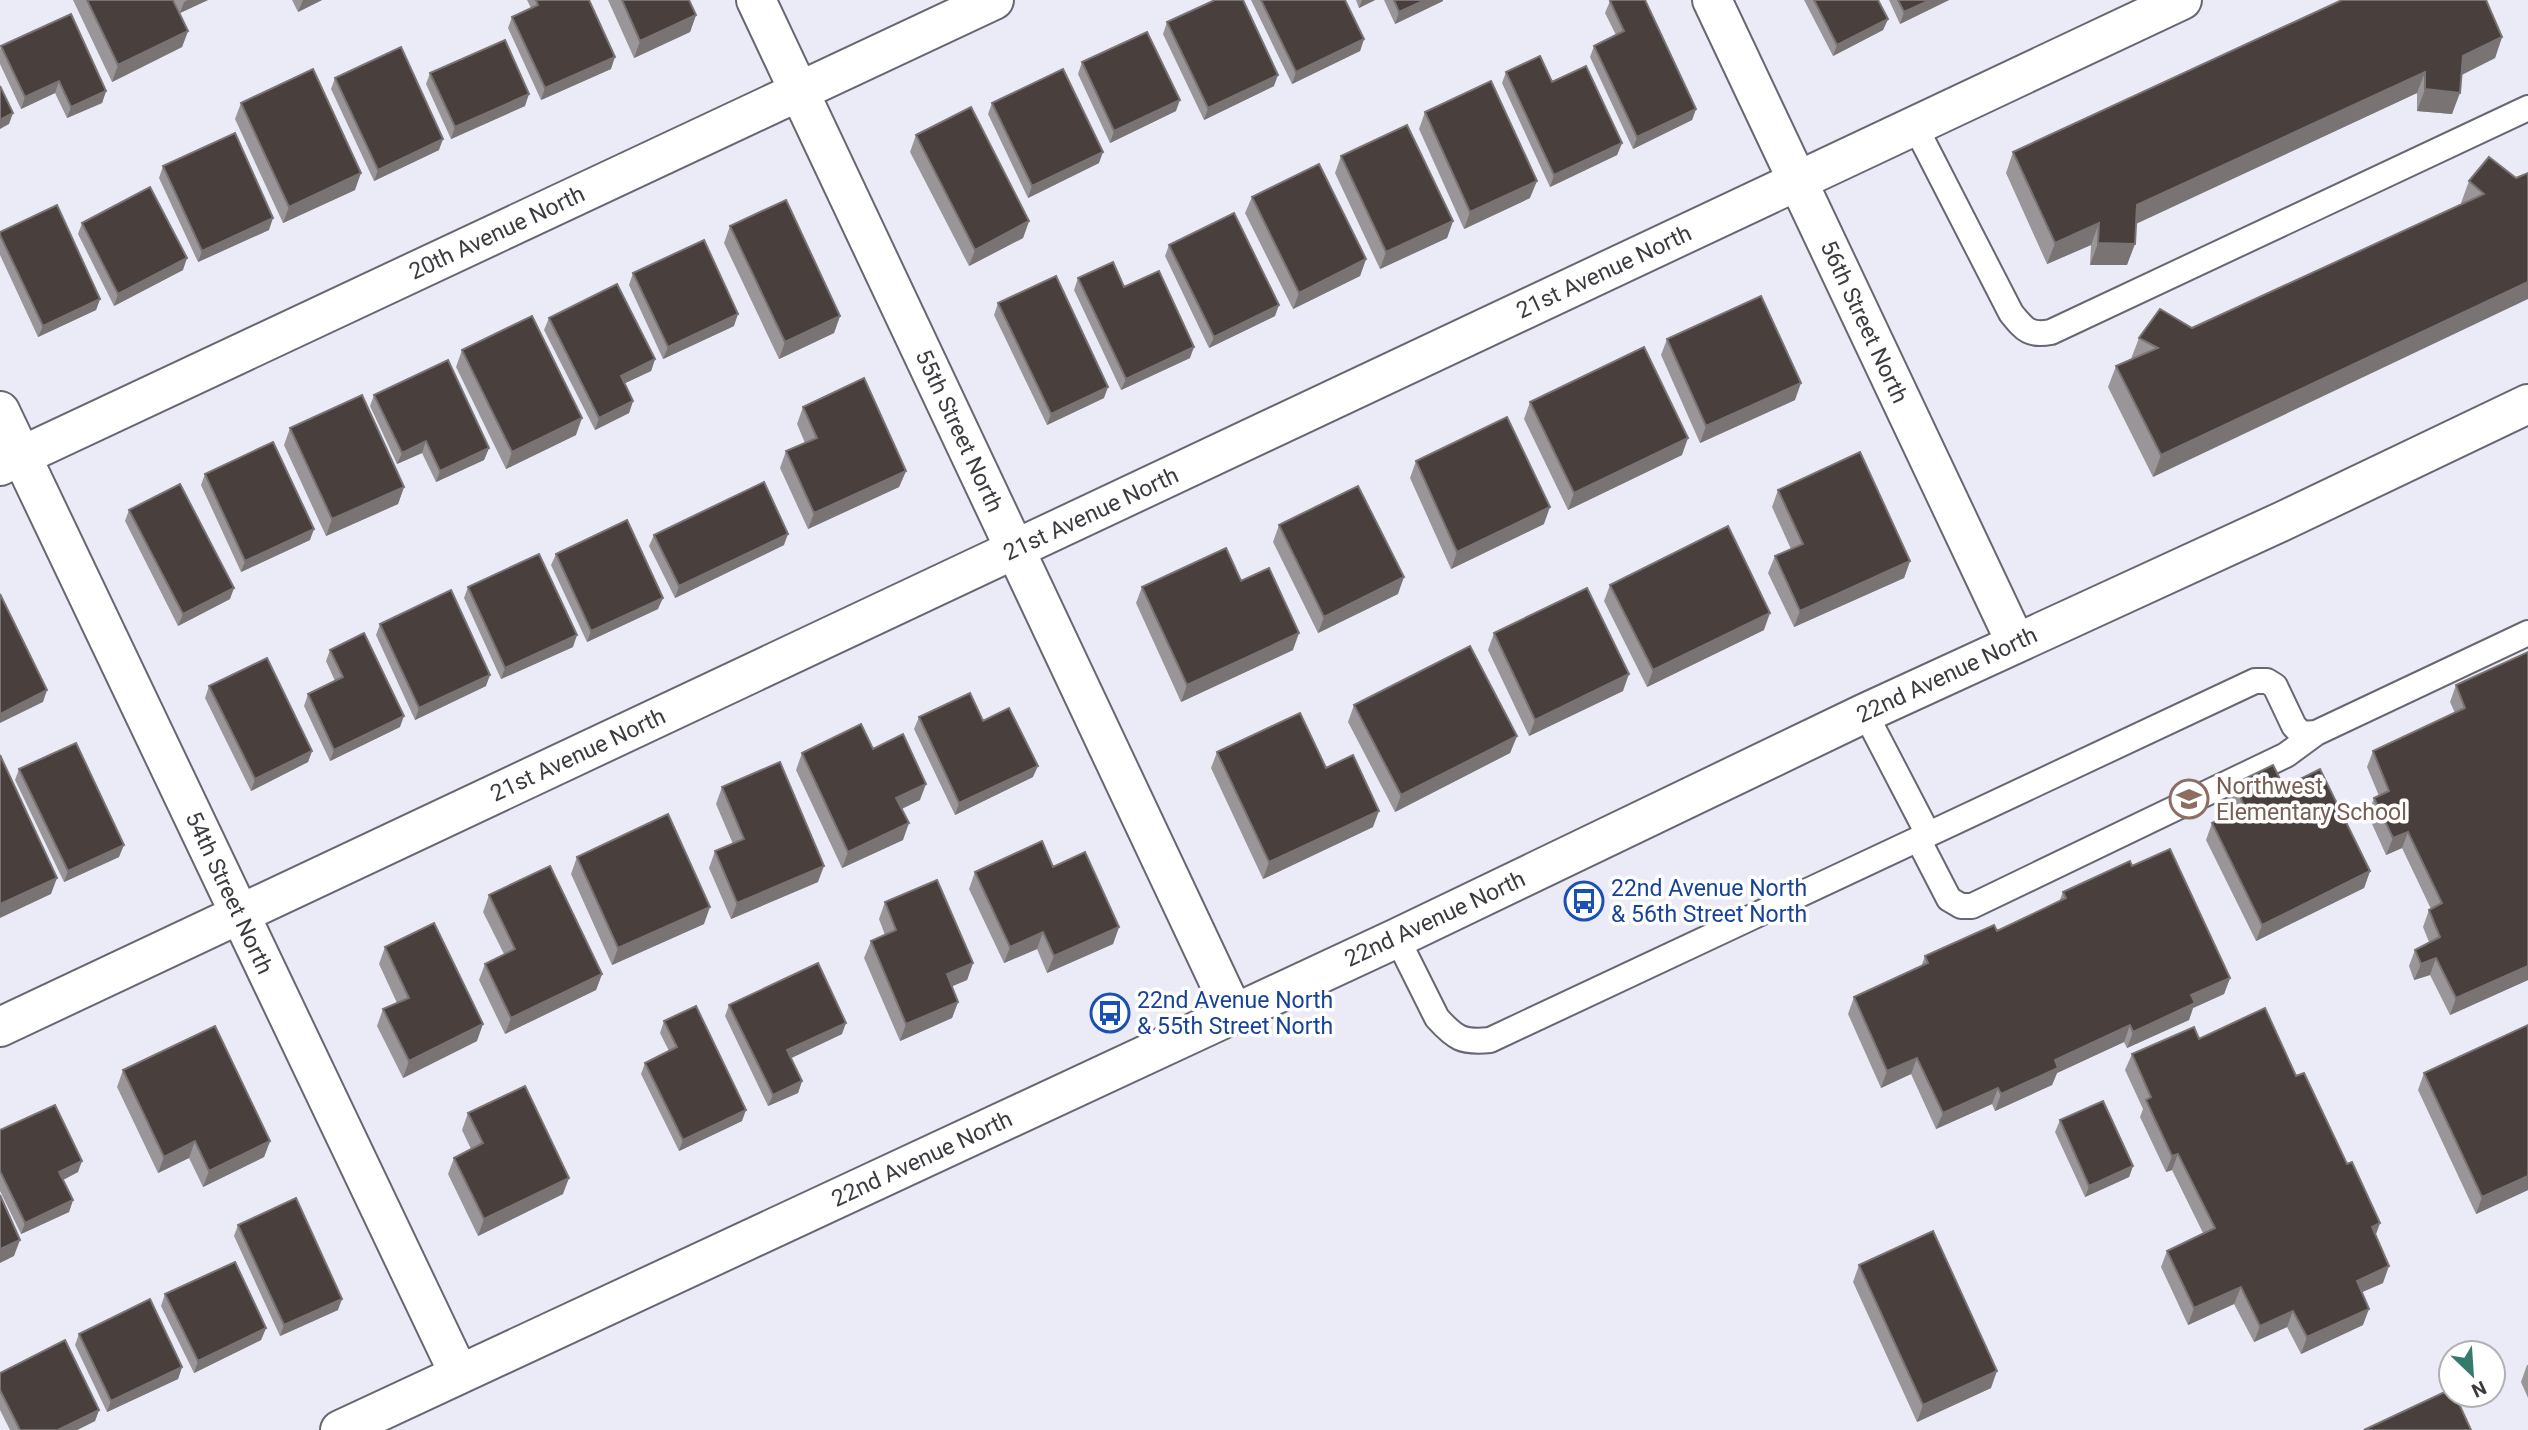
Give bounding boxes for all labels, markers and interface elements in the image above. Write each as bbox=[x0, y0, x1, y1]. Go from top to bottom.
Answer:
street label: 20th Avenue North bbox=[405, 180, 589, 286]
street label: 21st Avenue North bbox=[1512, 220, 1696, 324]
street label: 56th Street North bbox=[1815, 236, 1913, 408]
street label: 55th Street North bbox=[910, 345, 1008, 517]
street label: 21st Avenue North bbox=[999, 462, 1183, 566]
street label: 22nd Avenue North bbox=[1852, 621, 2042, 729]
street label: 21st Avenue North bbox=[486, 703, 670, 807]
place label: Northwest Elementary School bbox=[2216, 773, 2407, 826]
school or university icon: Northwest Elementary School bbox=[2168, 778, 2210, 820]
street label: 54th Street North bbox=[180, 807, 278, 979]
street label: 22nd Avenue North bbox=[1340, 865, 1530, 973]
place label: 22nd Avenue North & 56th Street North bbox=[1611, 875, 1807, 928]
bus stop icon: 22nd Avenue North & 56th Street North bbox=[1563, 880, 1605, 922]
place label: 22nd Avenue North & 55th Street North bbox=[1137, 987, 1333, 1040]
bus stop icon: 22nd Avenue North & 55th Street North bbox=[1089, 992, 1131, 1034]
street label: 22nd Avenue North bbox=[827, 1105, 1017, 1213]
north arrow bbox=[2437, 1339, 2507, 1409]
text: N bbox=[2468, 1376, 2490, 1402]

